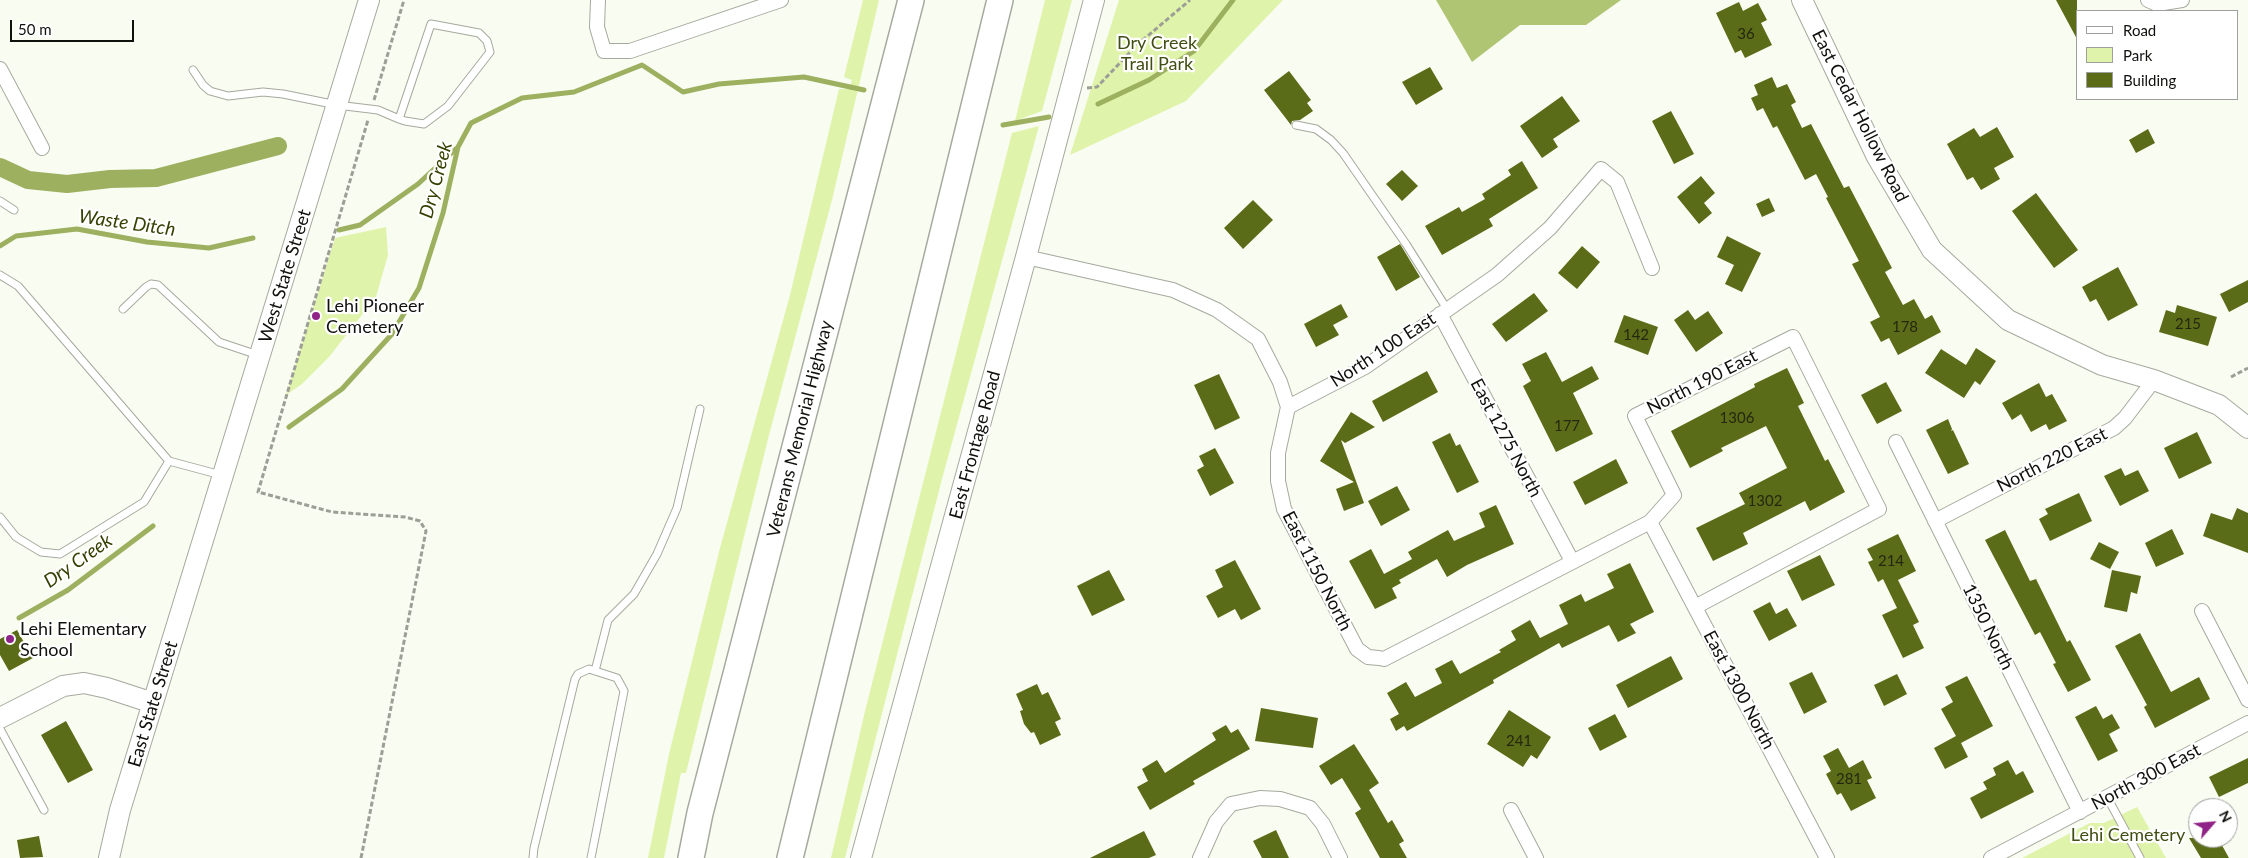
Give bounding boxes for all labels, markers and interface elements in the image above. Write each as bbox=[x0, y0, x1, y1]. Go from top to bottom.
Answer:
scale bar bbox=[12, 10, 136, 42]
legend bbox=[2076, 10, 2238, 100]
text: 50 m bbox=[18, 20, 52, 38]
text: Road bbox=[2123, 21, 2156, 39]
house number: 36 bbox=[1737, 25, 1755, 43]
street label: East Cedar Hollow Road bbox=[1807, 26, 1913, 206]
park label: Dry Creek Trail Park bbox=[1117, 32, 1197, 74]
text: Park bbox=[2123, 46, 2152, 64]
text: Building bbox=[2123, 71, 2176, 89]
water label: Dry Creek bbox=[415, 139, 457, 221]
water label: Waste Ditch bbox=[77, 205, 177, 241]
street label: West State Street bbox=[254, 207, 316, 345]
place label: Lehi Pioneer Cemetery bbox=[326, 295, 424, 338]
street label: North 100 East bbox=[1326, 308, 1440, 392]
marker: Lehi Pioneer Cemetery bbox=[310, 310, 322, 322]
house number: 215 bbox=[2175, 315, 2201, 333]
street label: Veterans Memorial Highway bbox=[763, 318, 837, 540]
house number: 178 bbox=[1892, 318, 1918, 336]
house number: 142 bbox=[1623, 326, 1649, 344]
street label: North 190 East bbox=[1643, 345, 1761, 419]
street label: East Frontage Road bbox=[945, 369, 1005, 521]
street label: East 1275 North bbox=[1466, 375, 1546, 501]
house number: 1306 bbox=[1720, 409, 1754, 427]
house number: 177 bbox=[1554, 417, 1580, 435]
street label: North 220 East bbox=[1993, 423, 2111, 497]
house number: 1302 bbox=[1748, 492, 1782, 510]
street label: East 1150 North bbox=[1278, 508, 1356, 634]
water label: Dry Creek bbox=[39, 529, 117, 593]
house number: 214 bbox=[1878, 552, 1904, 570]
street label: 1350 North bbox=[1958, 580, 2018, 674]
place label: Lehi Elementary School bbox=[20, 618, 147, 660]
street label: East 1300 North bbox=[1699, 627, 1779, 753]
marker: Lehi Elementary School bbox=[4, 633, 16, 645]
street label: East State Street bbox=[124, 638, 182, 770]
house number: 241 bbox=[1506, 732, 1532, 750]
street label: North 300 East bbox=[2088, 739, 2204, 815]
house number: 281 bbox=[1836, 770, 1862, 788]
north arrow bbox=[2188, 798, 2238, 848]
text: N bbox=[2216, 808, 2236, 825]
park label: Lehi Cemetery bbox=[2071, 824, 2185, 846]

